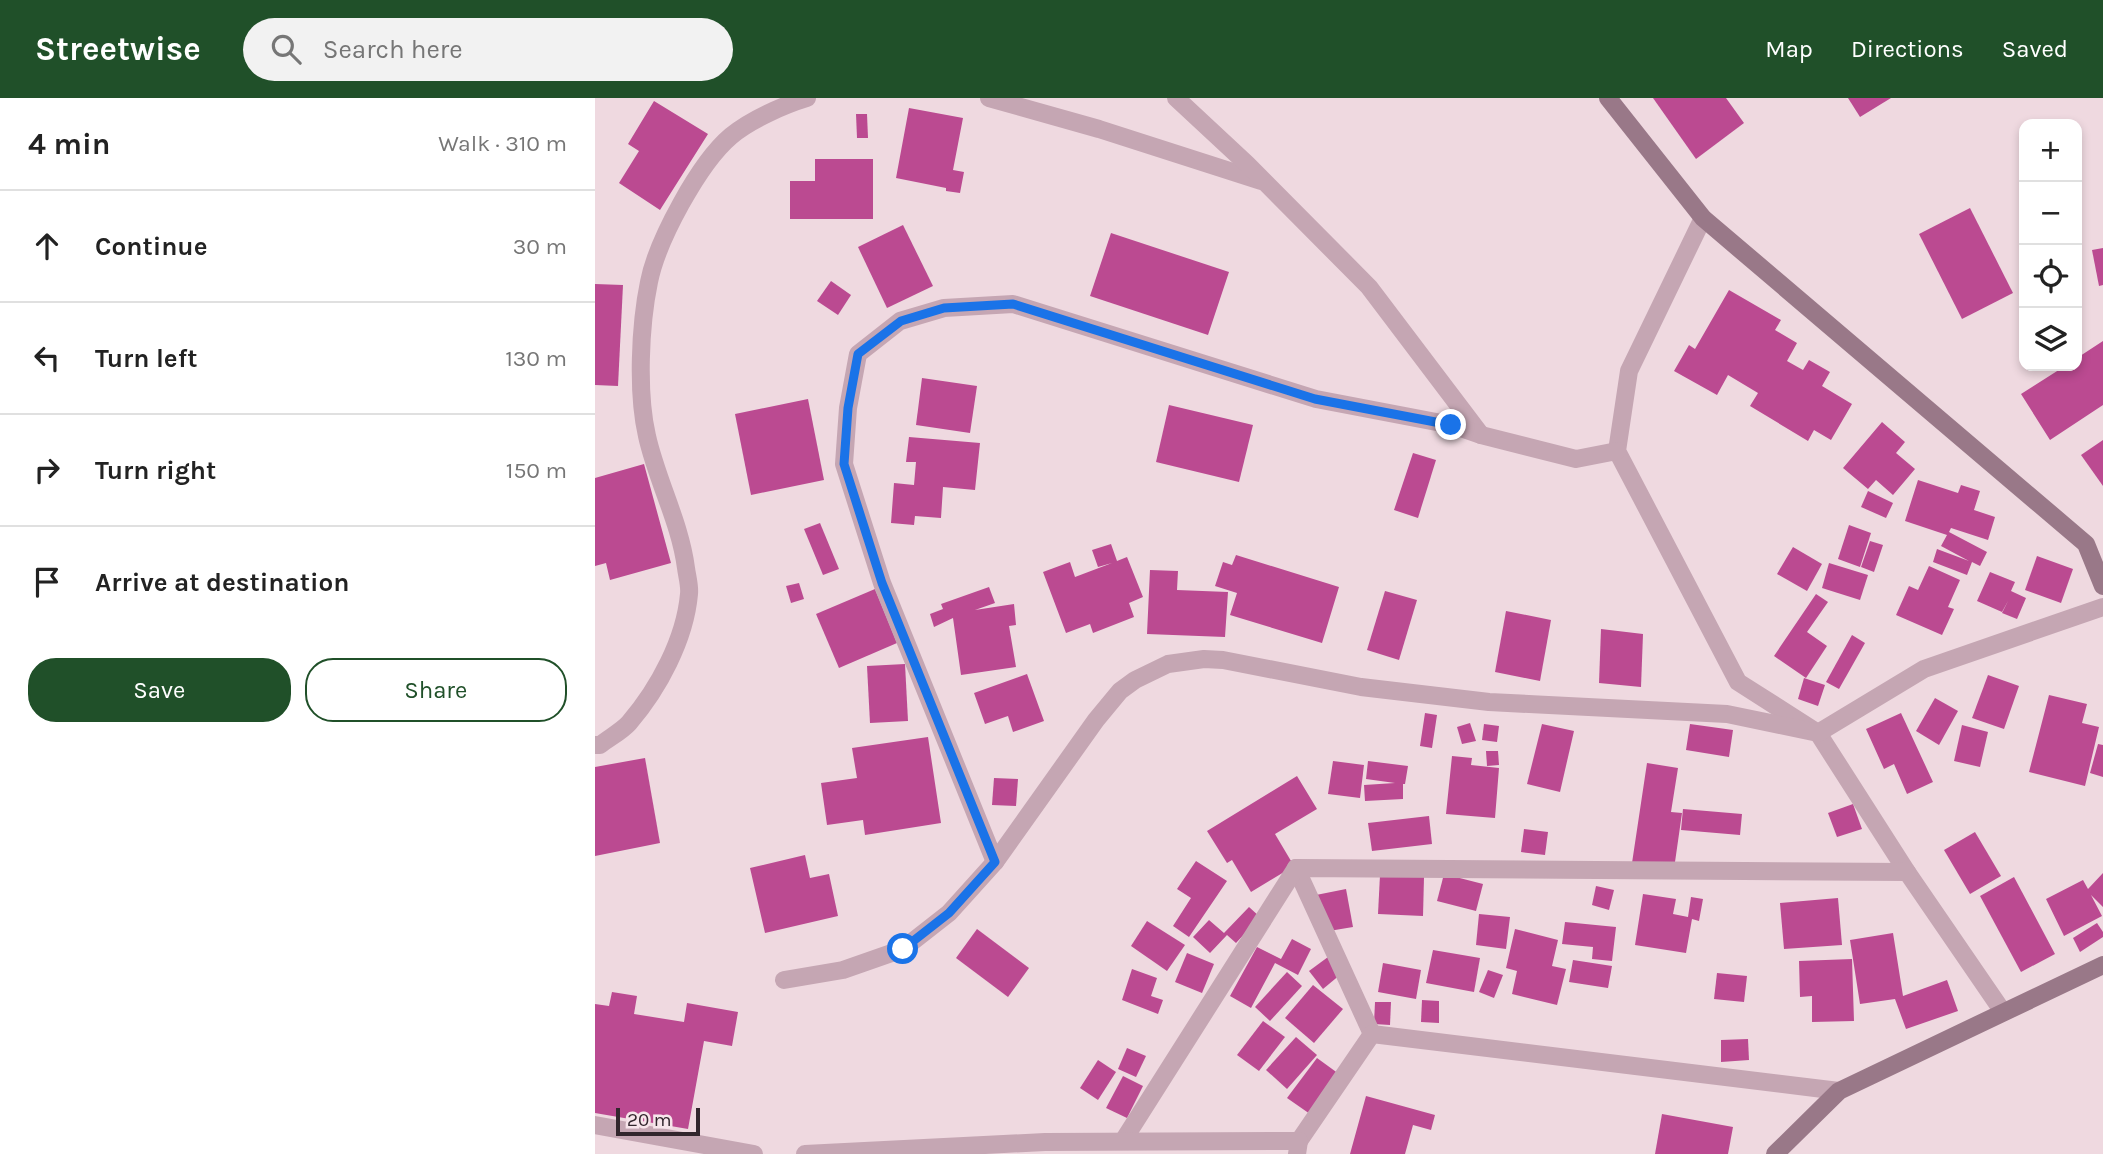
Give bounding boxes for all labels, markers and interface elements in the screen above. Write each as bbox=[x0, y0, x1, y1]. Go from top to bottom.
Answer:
search box bbox=[243, 18, 733, 81]
text: Streetwise bbox=[35, 30, 201, 68]
icon: search bbox=[267, 30, 305, 68]
text: Search here bbox=[323, 34, 463, 65]
text: Map bbox=[1765, 35, 1813, 63]
text: Directions bbox=[1851, 35, 1964, 63]
text: Saved bbox=[2002, 35, 2068, 63]
map controls bbox=[2019, 119, 2082, 371]
button: + bbox=[2019, 119, 2082, 182]
text: 4 min bbox=[28, 126, 110, 162]
text: Walk · 310 m bbox=[438, 130, 567, 157]
button: − bbox=[2019, 182, 2082, 245]
icon: ahead bbox=[28, 227, 66, 265]
text: Continue bbox=[95, 231, 207, 262]
text: 30 m bbox=[513, 233, 567, 260]
button: locate bbox=[2019, 245, 2082, 308]
button: layers bbox=[2019, 308, 2082, 371]
icon: left bbox=[28, 339, 66, 377]
text: Turn left bbox=[95, 343, 197, 374]
text: 130 m bbox=[505, 345, 567, 372]
route end bbox=[1435, 409, 1466, 440]
icon: right bbox=[28, 451, 66, 489]
text: Turn right bbox=[95, 455, 216, 486]
text: 150 m bbox=[506, 457, 567, 484]
icon: arrive bbox=[28, 563, 66, 601]
text: Arrive at destination bbox=[95, 567, 349, 598]
button: Save bbox=[28, 658, 291, 722]
button: Share bbox=[305, 658, 567, 722]
route start bbox=[887, 933, 918, 964]
scale bar bbox=[616, 1105, 700, 1137]
text: 20 m bbox=[627, 1109, 672, 1131]

